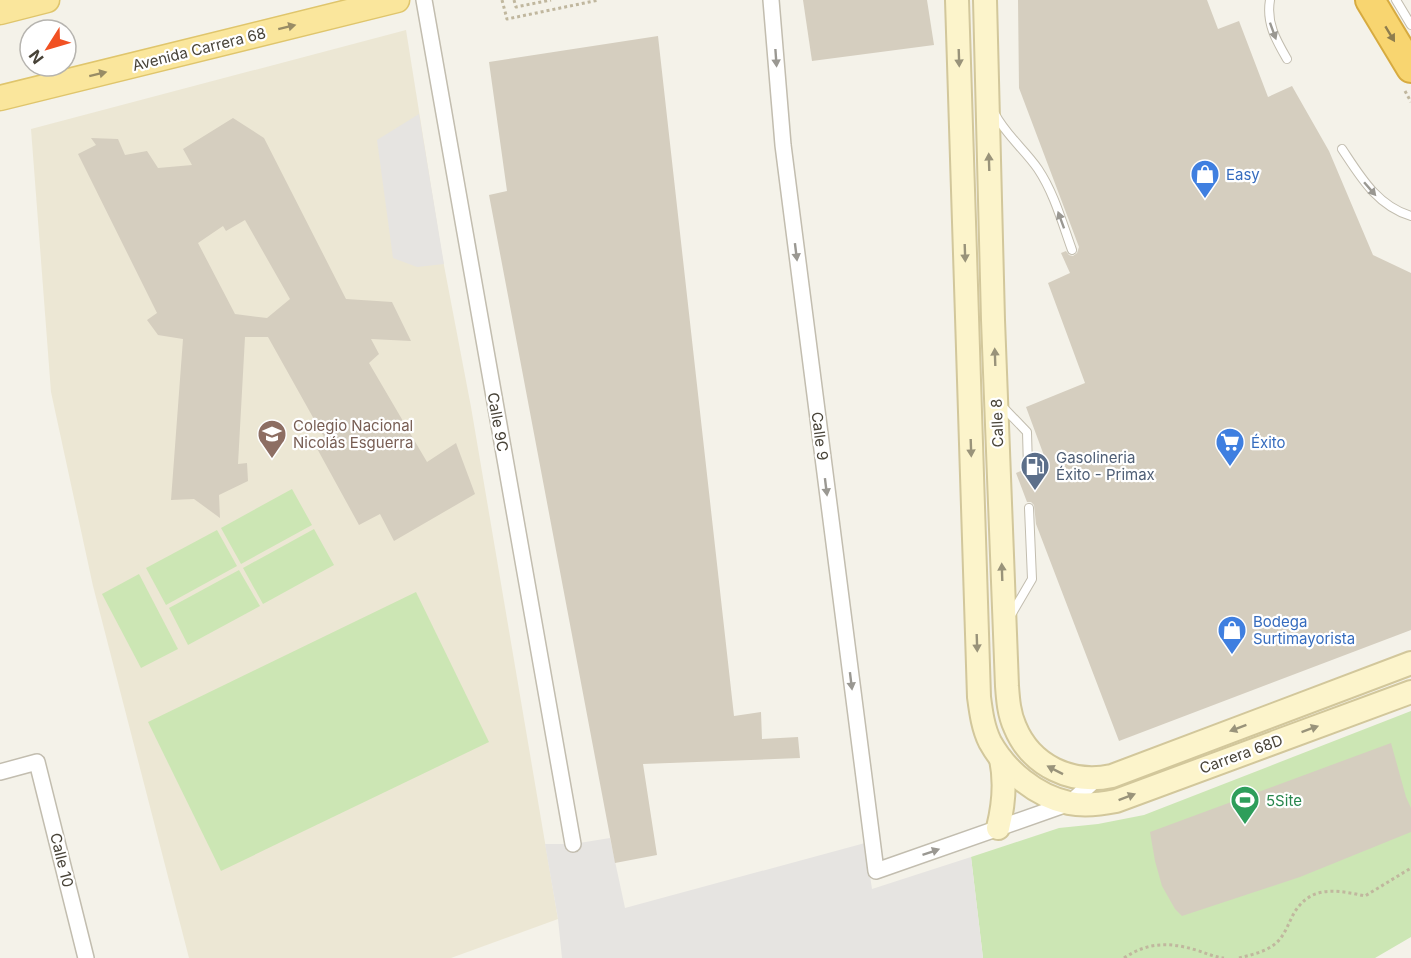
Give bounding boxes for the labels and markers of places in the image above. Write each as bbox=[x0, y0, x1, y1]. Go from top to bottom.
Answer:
shop icon: Easy bbox=[1189, 158, 1221, 200]
place label: Easy bbox=[1226, 165, 1260, 184]
place label: Colegio Nacional Nicolás Esguerra bbox=[293, 416, 413, 452]
school or university icon: Colegio Nacional Nicolás Esguerra bbox=[256, 418, 288, 460]
supermarket icon: Éxito bbox=[1214, 426, 1246, 468]
place label: Éxito bbox=[1251, 433, 1286, 452]
place label: Gasolineria Éxito - Primax bbox=[1056, 448, 1155, 484]
fuel station icon: Gasolineria Éxito - Primax bbox=[1019, 450, 1051, 492]
place label: Bodega Surtimayorista bbox=[1253, 612, 1355, 648]
shop icon: Bodega Surtimayorista bbox=[1216, 614, 1248, 656]
sports icon: 5Site bbox=[1229, 784, 1261, 826]
place label: 5Site bbox=[1266, 791, 1302, 810]

